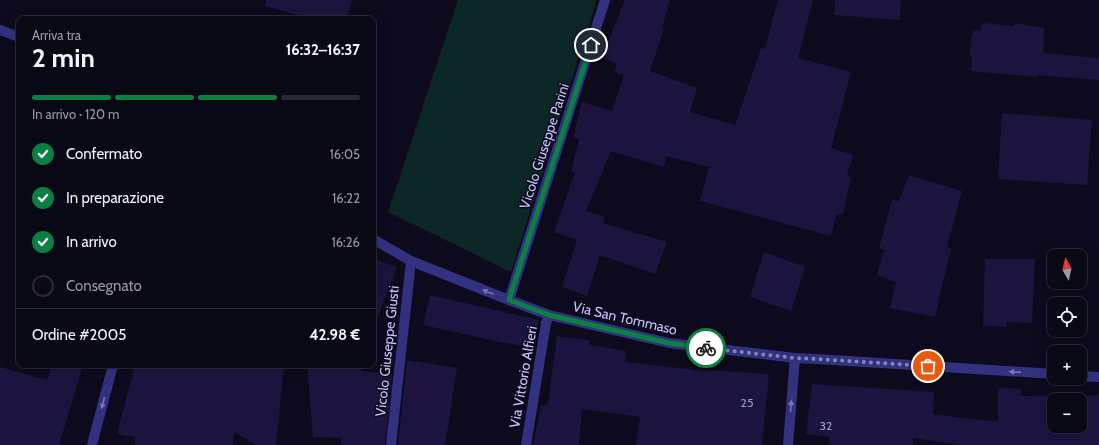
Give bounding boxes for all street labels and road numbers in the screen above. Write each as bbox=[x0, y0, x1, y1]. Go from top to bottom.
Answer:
street label: Vicolo Giuseppe Parini bbox=[515, 81, 573, 211]
street label: Vicolo Giuseppe Giusti bbox=[371, 285, 403, 417]
street label: Via San Tommaso bbox=[571, 297, 679, 339]
street label: Via Vittorio Alfieri bbox=[505, 324, 541, 429]

